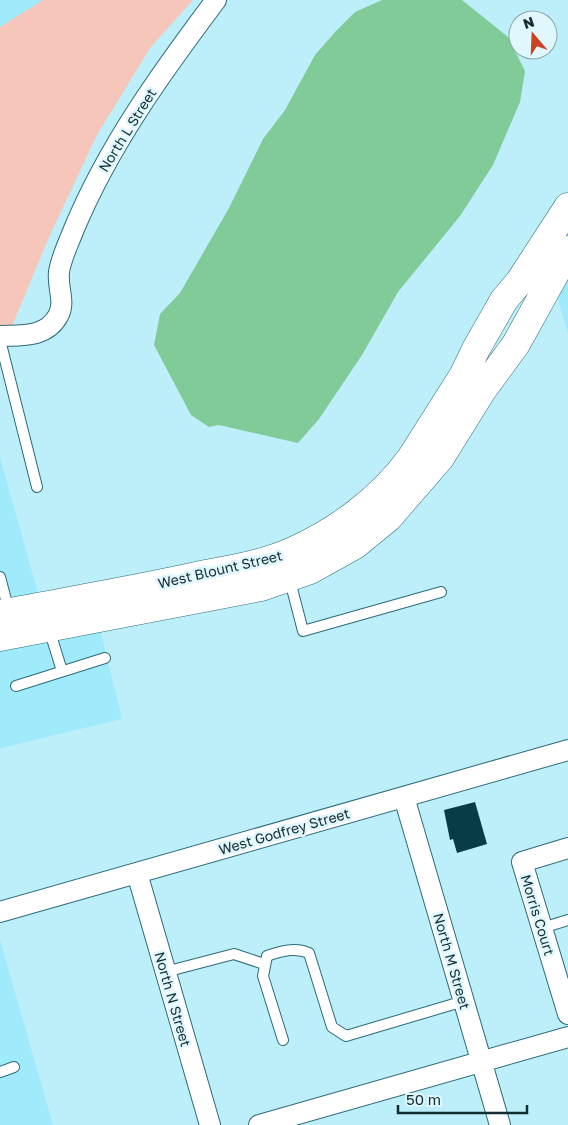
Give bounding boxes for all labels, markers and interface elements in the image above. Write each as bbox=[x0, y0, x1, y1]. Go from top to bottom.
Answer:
north arrow bbox=[508, 10, 558, 60]
text: N bbox=[521, 12, 536, 32]
street label: North L Street bbox=[95, 85, 159, 175]
street label: West Blount Street bbox=[156, 546, 284, 592]
street label: West Godfrey Street bbox=[217, 804, 351, 858]
street label: Morris Court bbox=[518, 872, 558, 958]
street label: North M Street bbox=[430, 911, 474, 1011]
street label: North N Street bbox=[151, 950, 195, 1048]
scale bar bbox=[398, 1082, 527, 1114]
text: 50 m bbox=[406, 1090, 441, 1108]

